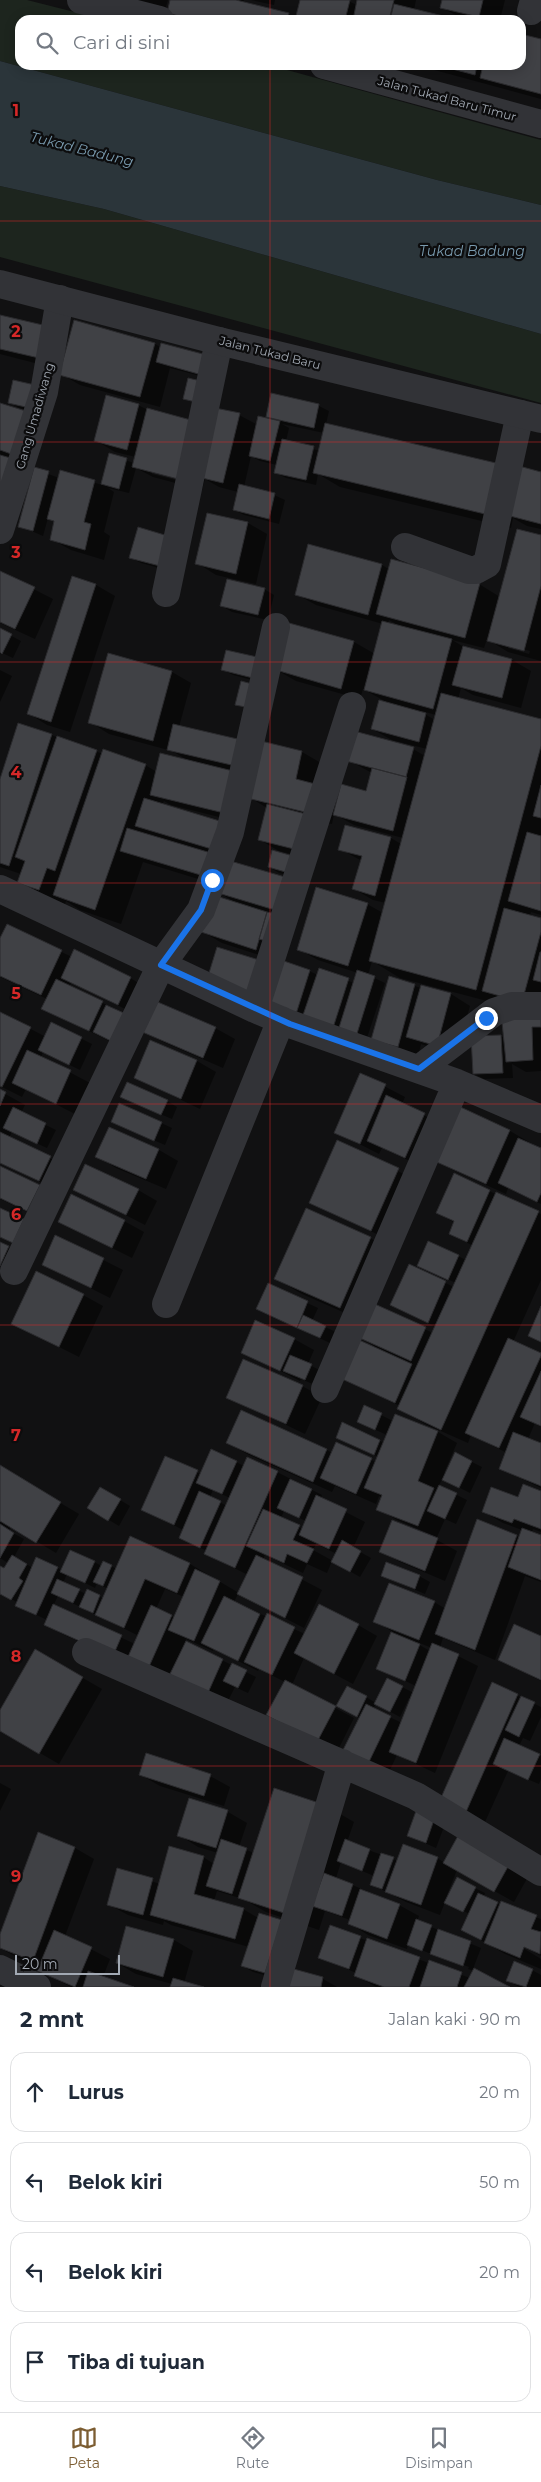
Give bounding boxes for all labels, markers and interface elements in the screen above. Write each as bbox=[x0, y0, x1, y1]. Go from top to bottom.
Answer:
search box bbox=[15, 15, 526, 70]
icon: search bbox=[33, 29, 61, 57]
text: Cari di sini bbox=[73, 31, 170, 54]
street label: Jalan Tukad Baru Timur bbox=[375, 73, 518, 124]
text: 1 bbox=[13, 101, 19, 120]
water label: Tukad Badung bbox=[28, 127, 136, 171]
water label: Tukad Badung bbox=[419, 242, 525, 260]
text: 2 bbox=[11, 322, 21, 341]
street label: Jalan Tukad Baru bbox=[217, 332, 322, 372]
street label: Gang Umadiwang bbox=[12, 361, 57, 471]
text: 3 bbox=[10, 543, 21, 562]
text: 4 bbox=[10, 763, 22, 782]
route start bbox=[201, 869, 224, 892]
text: 5 bbox=[11, 984, 21, 1003]
route end bbox=[475, 1007, 498, 1030]
text: 6 bbox=[11, 1205, 21, 1224]
text: 7 bbox=[11, 1426, 21, 1445]
text: 8 bbox=[11, 1647, 21, 1666]
text: 9 bbox=[11, 1867, 21, 1886]
scale bar bbox=[15, 1952, 120, 1975]
text: 20 m bbox=[22, 1955, 58, 1973]
text: 2 mnt bbox=[20, 2007, 84, 2032]
text: Jalan kaki · 90 m bbox=[388, 2010, 521, 2029]
icon: ahead bbox=[21, 2078, 49, 2106]
text: Lurus bbox=[68, 2081, 124, 2104]
text: 20 m bbox=[479, 2083, 520, 2102]
icon: left bbox=[21, 2168, 49, 2196]
text: Belok kiri bbox=[68, 2171, 163, 2194]
text: 50 m bbox=[479, 2173, 520, 2192]
icon: left bbox=[21, 2258, 49, 2286]
text: Belok kiri bbox=[68, 2261, 163, 2284]
text: 20 m bbox=[479, 2263, 520, 2282]
icon: arrive bbox=[21, 2348, 49, 2376]
text: Tiba di tujuan bbox=[68, 2351, 205, 2374]
tab: Peta bbox=[68, 2424, 100, 2472]
tab: Rute bbox=[236, 2424, 269, 2472]
tab: Disimpan bbox=[405, 2424, 473, 2472]

